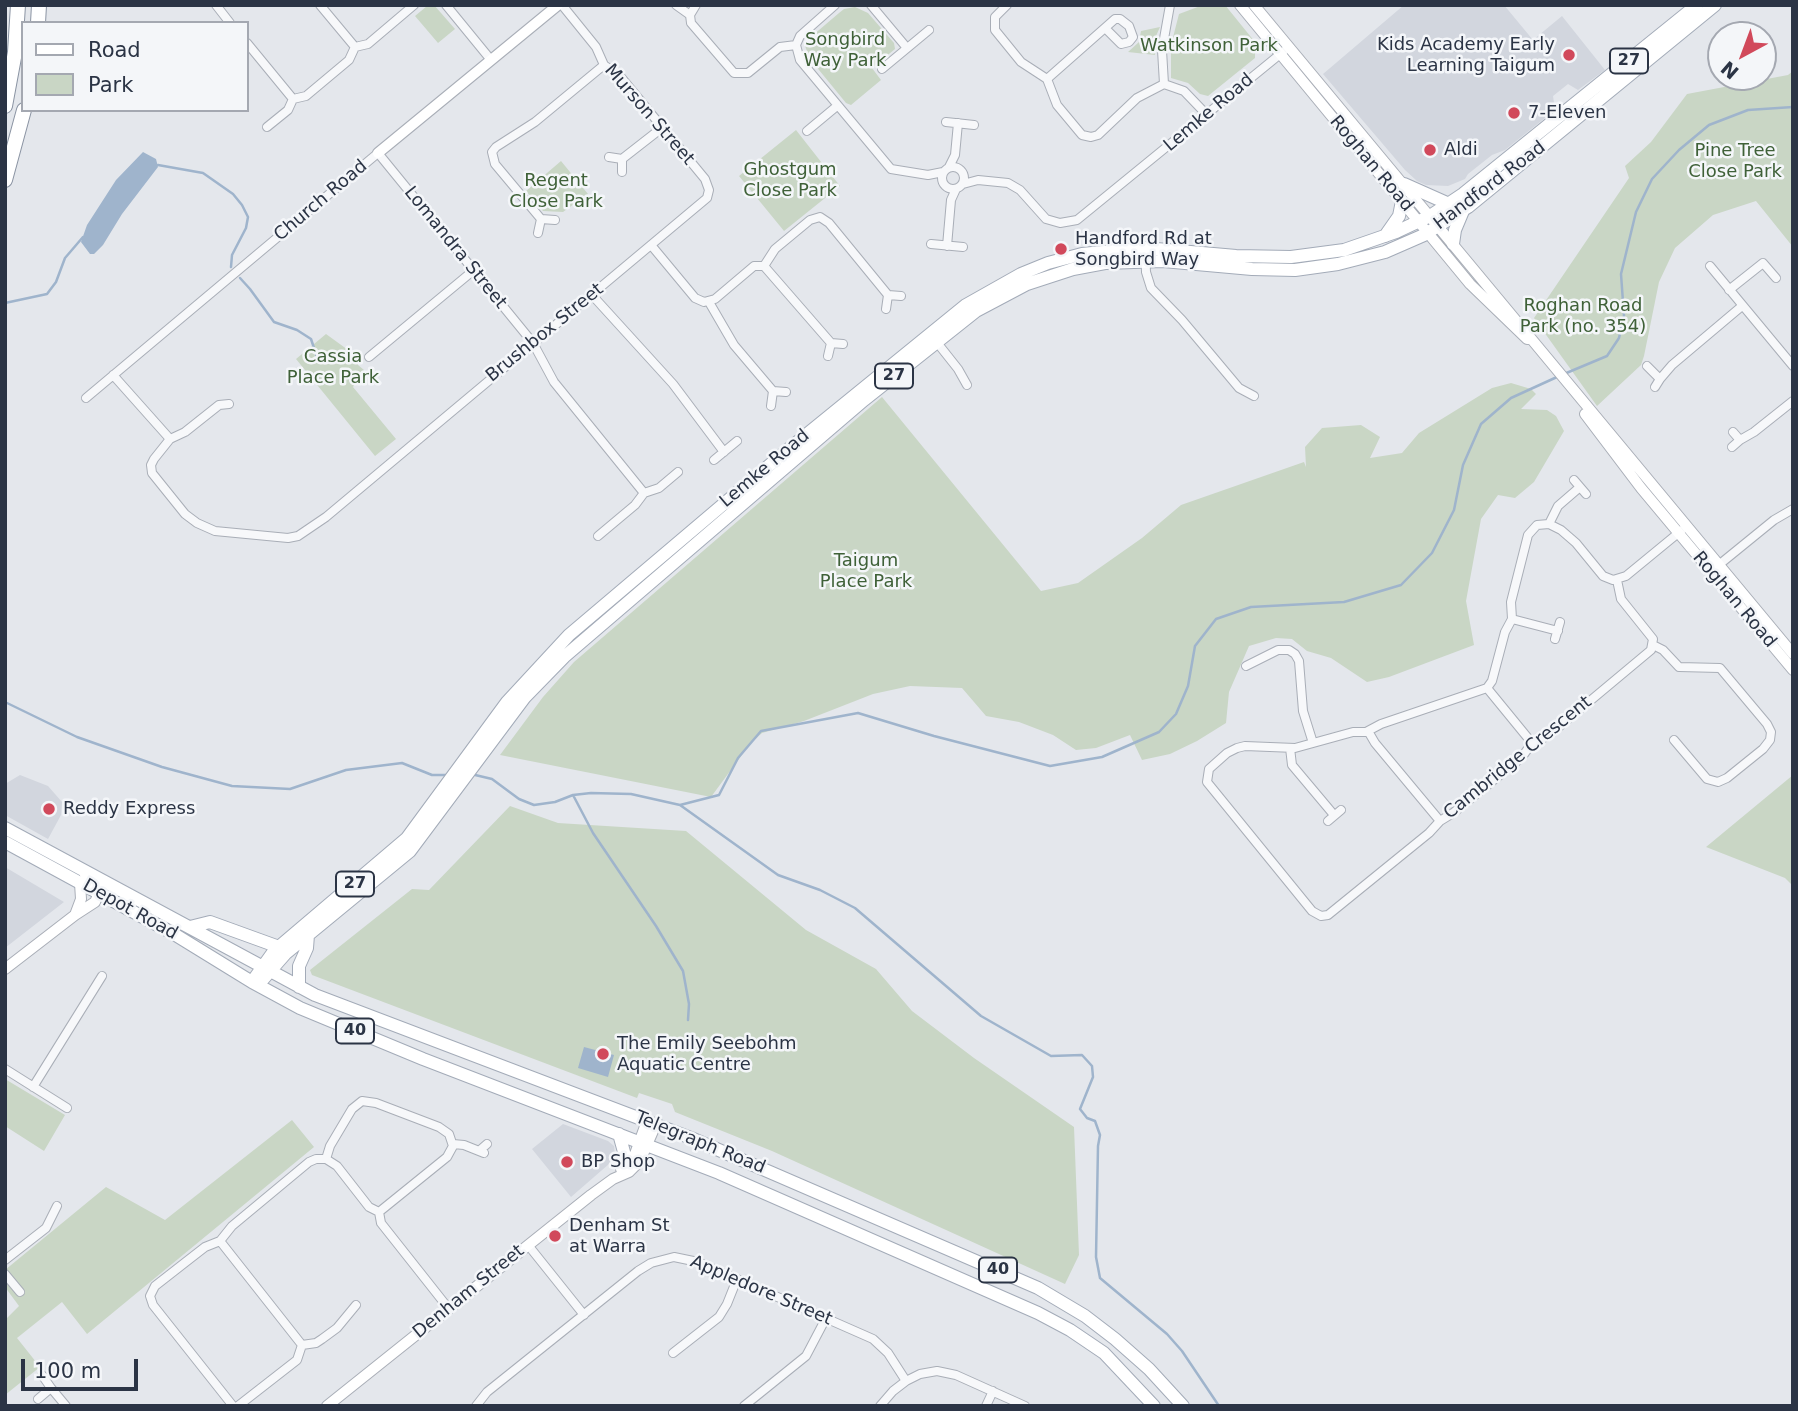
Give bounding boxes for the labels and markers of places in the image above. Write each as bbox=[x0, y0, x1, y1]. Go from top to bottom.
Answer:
place label: Kids Academy Early Learning Taigum bbox=[1377, 34, 1555, 76]
marker: Kids Academy Early Learning Taigum bbox=[1561, 47, 1577, 63]
place label: 7-Eleven bbox=[1528, 102, 1607, 124]
marker: 7-Eleven bbox=[1506, 105, 1522, 121]
place label: Aldi bbox=[1444, 139, 1478, 161]
marker: Aldi bbox=[1422, 142, 1438, 158]
place label: Handford Rd at Songbird Way bbox=[1075, 228, 1212, 270]
marker: Handford Rd at Songbird Way bbox=[1053, 241, 1069, 257]
place label: Reddy Express bbox=[63, 798, 195, 820]
marker: Reddy Express bbox=[41, 801, 57, 817]
place label: The Emily Seebohm Aquatic Centre bbox=[617, 1033, 796, 1076]
marker: The Emily Seebohm Aquatic Centre bbox=[595, 1046, 611, 1062]
place label: BP Shop bbox=[581, 1151, 655, 1173]
marker: BP Shop bbox=[559, 1154, 575, 1170]
place label: Denham St at Warra bbox=[569, 1215, 670, 1258]
marker: Denham St at Warra bbox=[547, 1228, 563, 1244]

